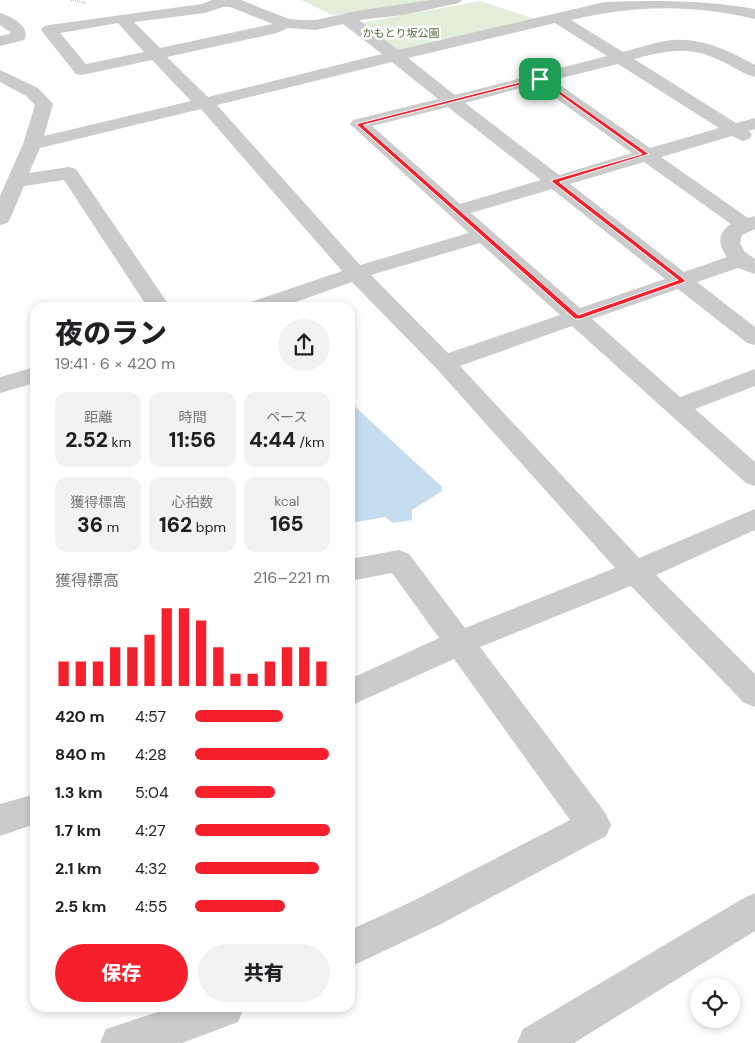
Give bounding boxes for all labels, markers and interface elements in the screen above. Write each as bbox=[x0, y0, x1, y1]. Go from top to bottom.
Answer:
park label: かもとり坂公園 bbox=[363, 26, 439, 40]
pin bbox=[519, 58, 561, 100]
icon: arrive bbox=[526, 65, 554, 93]
text: 夜のラン bbox=[55, 315, 167, 352]
button: share bbox=[278, 319, 330, 371]
text: 19:41 · 6 × 420 m bbox=[55, 353, 175, 374]
text: 距離 bbox=[84, 408, 112, 426]
text: 時間 bbox=[178, 408, 206, 426]
text: ペース bbox=[266, 408, 307, 426]
text: 2.52 bbox=[65, 426, 108, 454]
text: 11:56 bbox=[169, 426, 216, 454]
text: 4:44 bbox=[249, 426, 296, 454]
text: km bbox=[108, 433, 131, 451]
text: /km bbox=[296, 433, 325, 451]
text: kcal bbox=[274, 492, 299, 510]
text: 獲得標高 bbox=[70, 493, 126, 511]
text: 心拍数 bbox=[171, 493, 213, 511]
text: 165 bbox=[270, 510, 304, 538]
text: 36 bbox=[77, 511, 103, 539]
text: 162 bbox=[159, 511, 192, 539]
text: m bbox=[103, 518, 119, 536]
text: bpm bbox=[192, 518, 226, 536]
text: 216–221 m bbox=[253, 567, 330, 588]
text: 獲得標高 bbox=[55, 570, 119, 591]
text: 420 m bbox=[55, 706, 105, 727]
text: 4:57 bbox=[135, 706, 166, 727]
text: 840 m bbox=[55, 744, 106, 765]
text: 4:28 bbox=[135, 744, 167, 765]
text: 1.3 km bbox=[55, 782, 103, 803]
text: 5:04 bbox=[135, 782, 169, 803]
text: 1.7 km bbox=[55, 820, 101, 841]
text: 4:27 bbox=[135, 820, 165, 841]
text: 2.1 km bbox=[55, 858, 102, 879]
text: 4:32 bbox=[135, 858, 167, 879]
text: 2.5 km bbox=[55, 896, 106, 917]
text: 4:55 bbox=[135, 896, 167, 917]
button: 保存 bbox=[55, 944, 188, 1002]
button: 共有 bbox=[198, 944, 330, 1002]
map controls bbox=[690, 978, 740, 1028]
button: locate bbox=[690, 978, 740, 1028]

